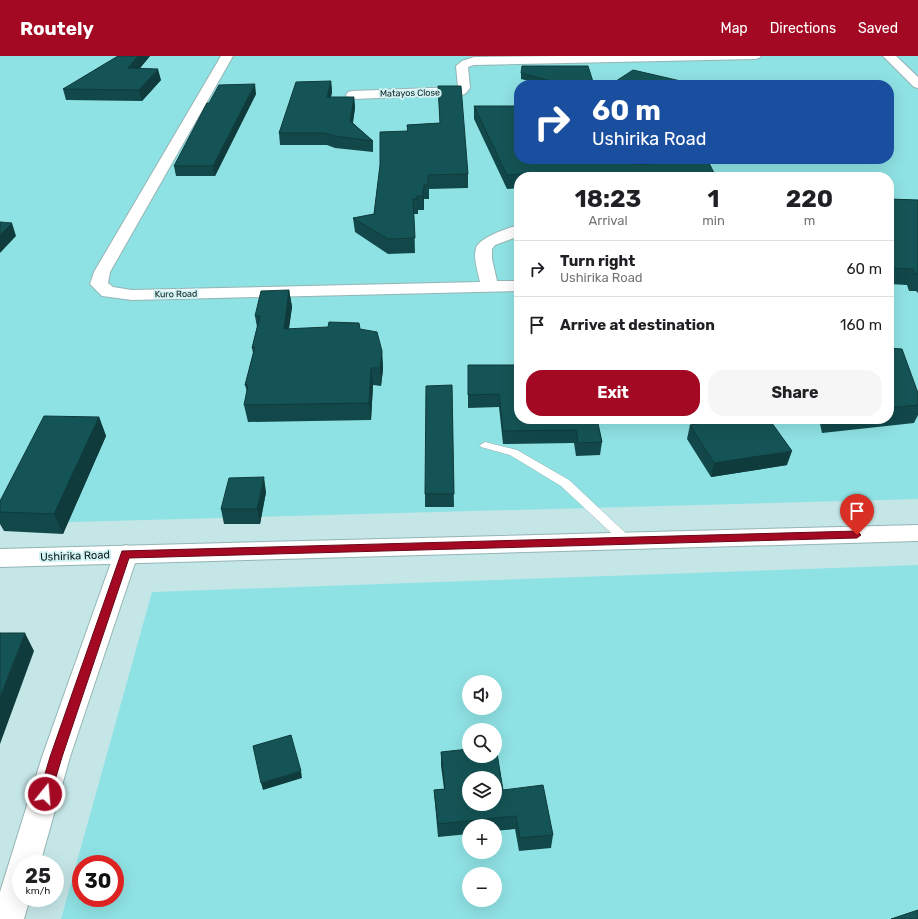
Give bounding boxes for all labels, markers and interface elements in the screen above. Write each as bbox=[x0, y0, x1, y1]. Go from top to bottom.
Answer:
text: Routely bbox=[20, 17, 94, 40]
text: Map bbox=[721, 20, 748, 37]
text: Directions bbox=[770, 20, 836, 37]
text: Saved bbox=[858, 20, 898, 37]
street label: Matayos Close bbox=[380, 87, 440, 99]
text: 60 m bbox=[592, 94, 661, 127]
icon: right bbox=[526, 96, 578, 148]
text: Ushirika Road bbox=[592, 128, 706, 150]
text: 18:23 bbox=[575, 185, 641, 213]
text: 1 bbox=[708, 185, 720, 213]
text: 220 bbox=[786, 185, 833, 213]
text: Arrival bbox=[589, 213, 628, 228]
text: min bbox=[702, 213, 725, 228]
text: m bbox=[804, 213, 815, 228]
text: Turn right bbox=[560, 252, 635, 270]
icon: right bbox=[526, 258, 548, 280]
text: 60 m bbox=[846, 260, 882, 278]
text: Ushirika Road bbox=[560, 270, 643, 285]
street label: Kuro Road bbox=[155, 289, 197, 299]
icon: arrive bbox=[526, 314, 548, 336]
text: Arrive at destination bbox=[560, 316, 715, 334]
text: 160 m bbox=[840, 316, 882, 334]
button: Exit bbox=[526, 370, 700, 416]
button: Share bbox=[708, 370, 882, 416]
pin bbox=[840, 494, 874, 535]
icon: arrive bbox=[846, 500, 868, 522]
street label: Ushirika Road bbox=[40, 548, 110, 564]
map controls bbox=[462, 675, 502, 907]
button: sound bbox=[462, 675, 502, 715]
button: search bbox=[462, 723, 502, 763]
button: layers bbox=[462, 771, 502, 811]
position arrow bbox=[24, 773, 66, 815]
button: + bbox=[462, 819, 502, 859]
speed limit sign: 30 bbox=[72, 855, 124, 907]
text: 25 bbox=[25, 864, 51, 888]
button: − bbox=[462, 867, 502, 907]
text: km/h bbox=[26, 885, 50, 897]

